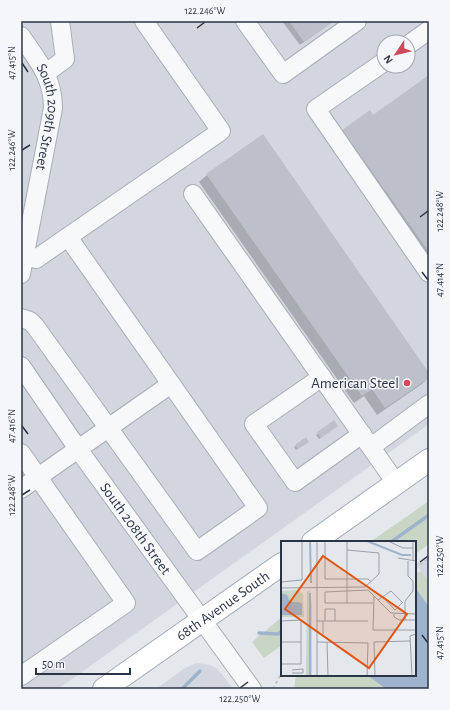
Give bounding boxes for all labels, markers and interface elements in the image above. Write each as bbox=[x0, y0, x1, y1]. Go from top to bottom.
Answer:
text: 122.246°W bbox=[185, 6, 226, 16]
north arrow bbox=[376, 34, 416, 74]
text: 47.415°N bbox=[7, 46, 17, 80]
text: N bbox=[382, 53, 395, 66]
street label: South 209th Street bbox=[34, 61, 61, 172]
text: 122.246°W bbox=[7, 129, 17, 170]
text: 122.248°W bbox=[435, 190, 445, 231]
text: 47.414°N bbox=[435, 263, 445, 297]
place label: American Steel bbox=[311, 376, 399, 391]
marker: American Steel bbox=[402, 378, 412, 388]
text: 47.416°N bbox=[7, 409, 17, 443]
text: 122.248°W bbox=[7, 474, 17, 515]
street label: South 208th Street bbox=[98, 480, 174, 577]
text: 122.250°W bbox=[435, 536, 445, 576]
inset map bbox=[281, 541, 416, 676]
street label: 68th Avenue South bbox=[173, 568, 272, 643]
text: 47.415°N bbox=[435, 626, 445, 660]
scale bar bbox=[36, 650, 130, 676]
text: 50 m bbox=[42, 658, 65, 670]
text: 122.250°W bbox=[220, 694, 260, 704]

